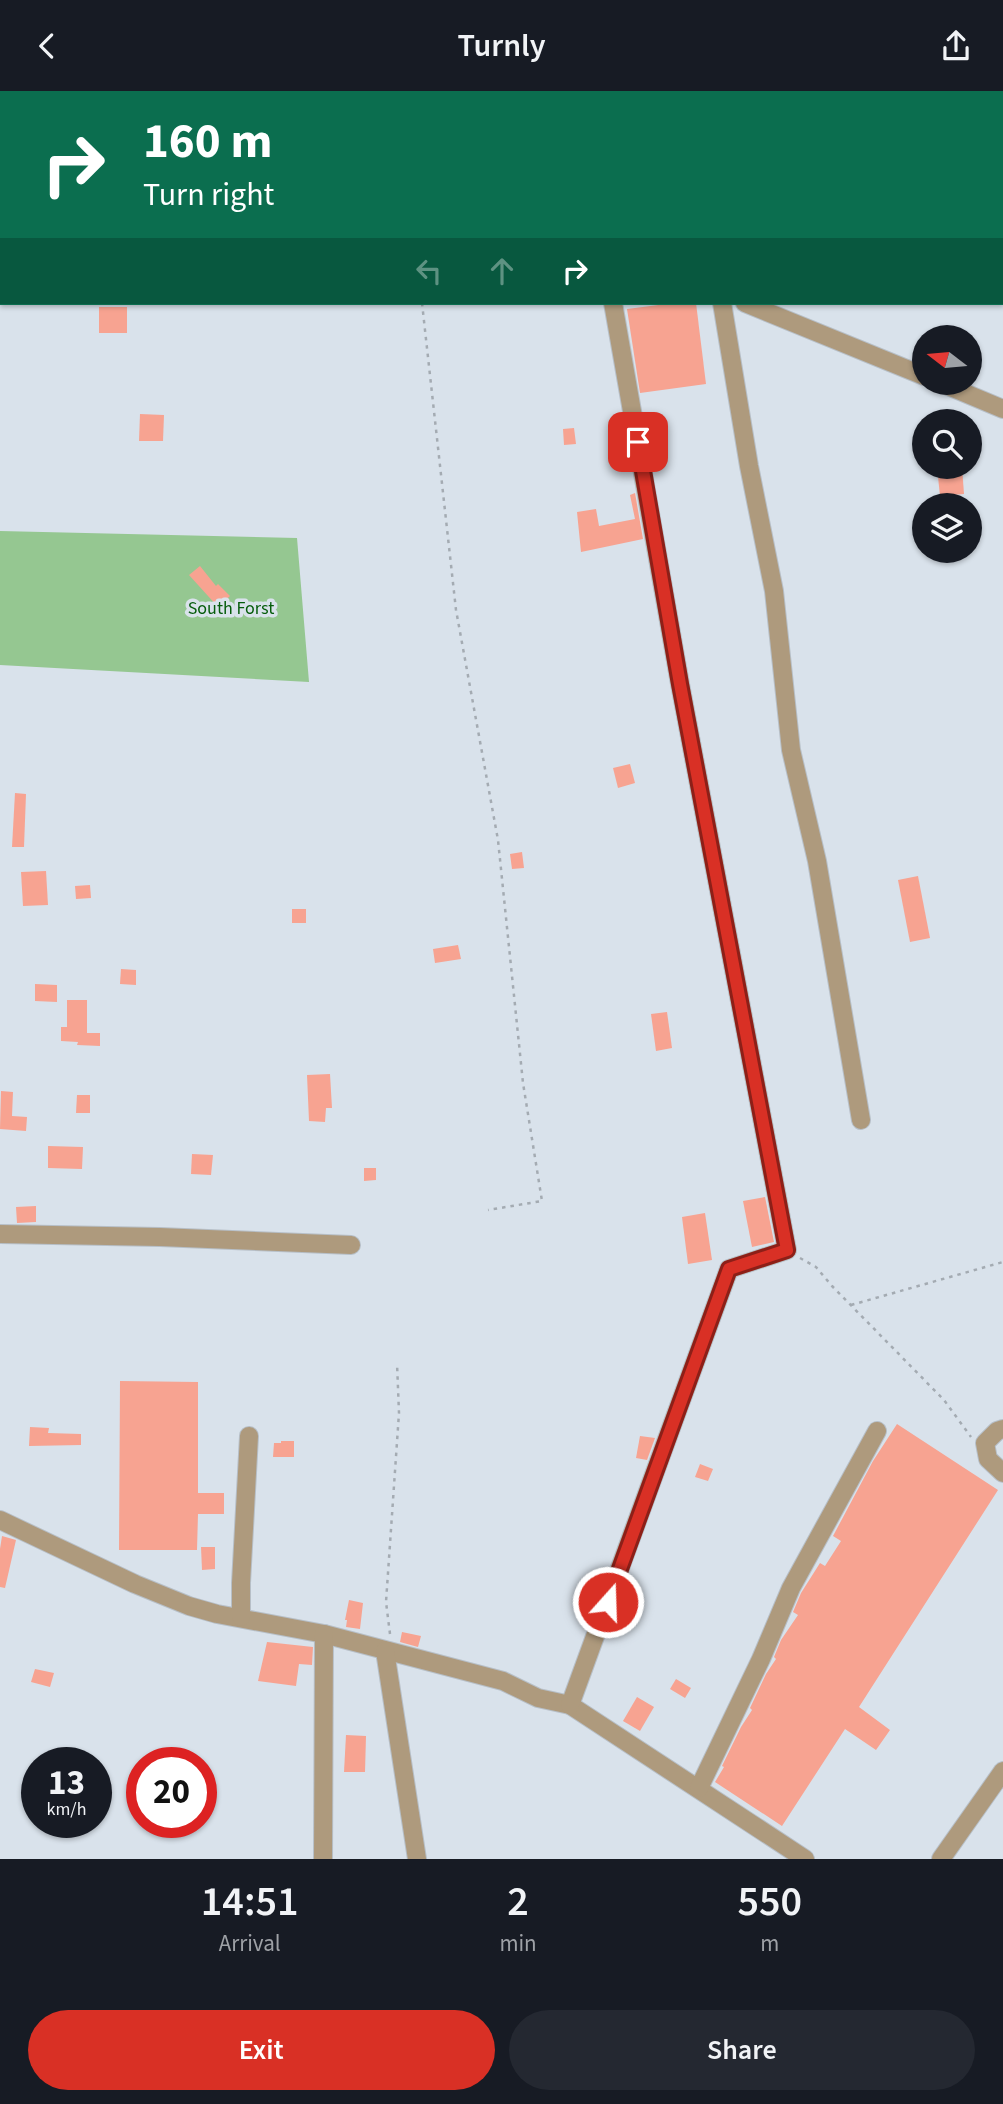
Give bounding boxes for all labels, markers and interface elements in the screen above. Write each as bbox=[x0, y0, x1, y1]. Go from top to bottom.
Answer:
text: Turnly bbox=[457, 23, 546, 69]
icon: back bbox=[28, 27, 66, 65]
icon: share bbox=[937, 27, 975, 65]
text: 160 m bbox=[143, 107, 272, 177]
icon: right bbox=[28, 119, 119, 210]
text: Turn right bbox=[143, 172, 274, 218]
icon: left bbox=[410, 252, 448, 290]
icon: ahead bbox=[483, 252, 521, 290]
icon: right bbox=[556, 252, 594, 290]
north arrow bbox=[912, 325, 982, 395]
map controls bbox=[912, 325, 982, 563]
button: search bbox=[912, 409, 982, 479]
pin bbox=[608, 412, 668, 472]
icon: arrive bbox=[619, 423, 657, 461]
button: layers bbox=[912, 493, 982, 563]
park label: South Forst bbox=[188, 596, 274, 621]
position arrow bbox=[571, 1565, 645, 1639]
speed limit sign: 20 bbox=[126, 1747, 217, 1838]
text: 13 bbox=[48, 1758, 85, 1808]
text: km/h bbox=[47, 1797, 86, 1822]
text: 14:51 bbox=[201, 1872, 299, 1932]
text: 2 bbox=[507, 1872, 529, 1932]
text: 550 bbox=[738, 1872, 802, 1932]
text: Arrival bbox=[219, 1927, 281, 1960]
text: min bbox=[499, 1927, 537, 1960]
text: m bbox=[760, 1927, 779, 1960]
button: Exit bbox=[28, 2010, 495, 2090]
button: Share bbox=[509, 2010, 975, 2090]

